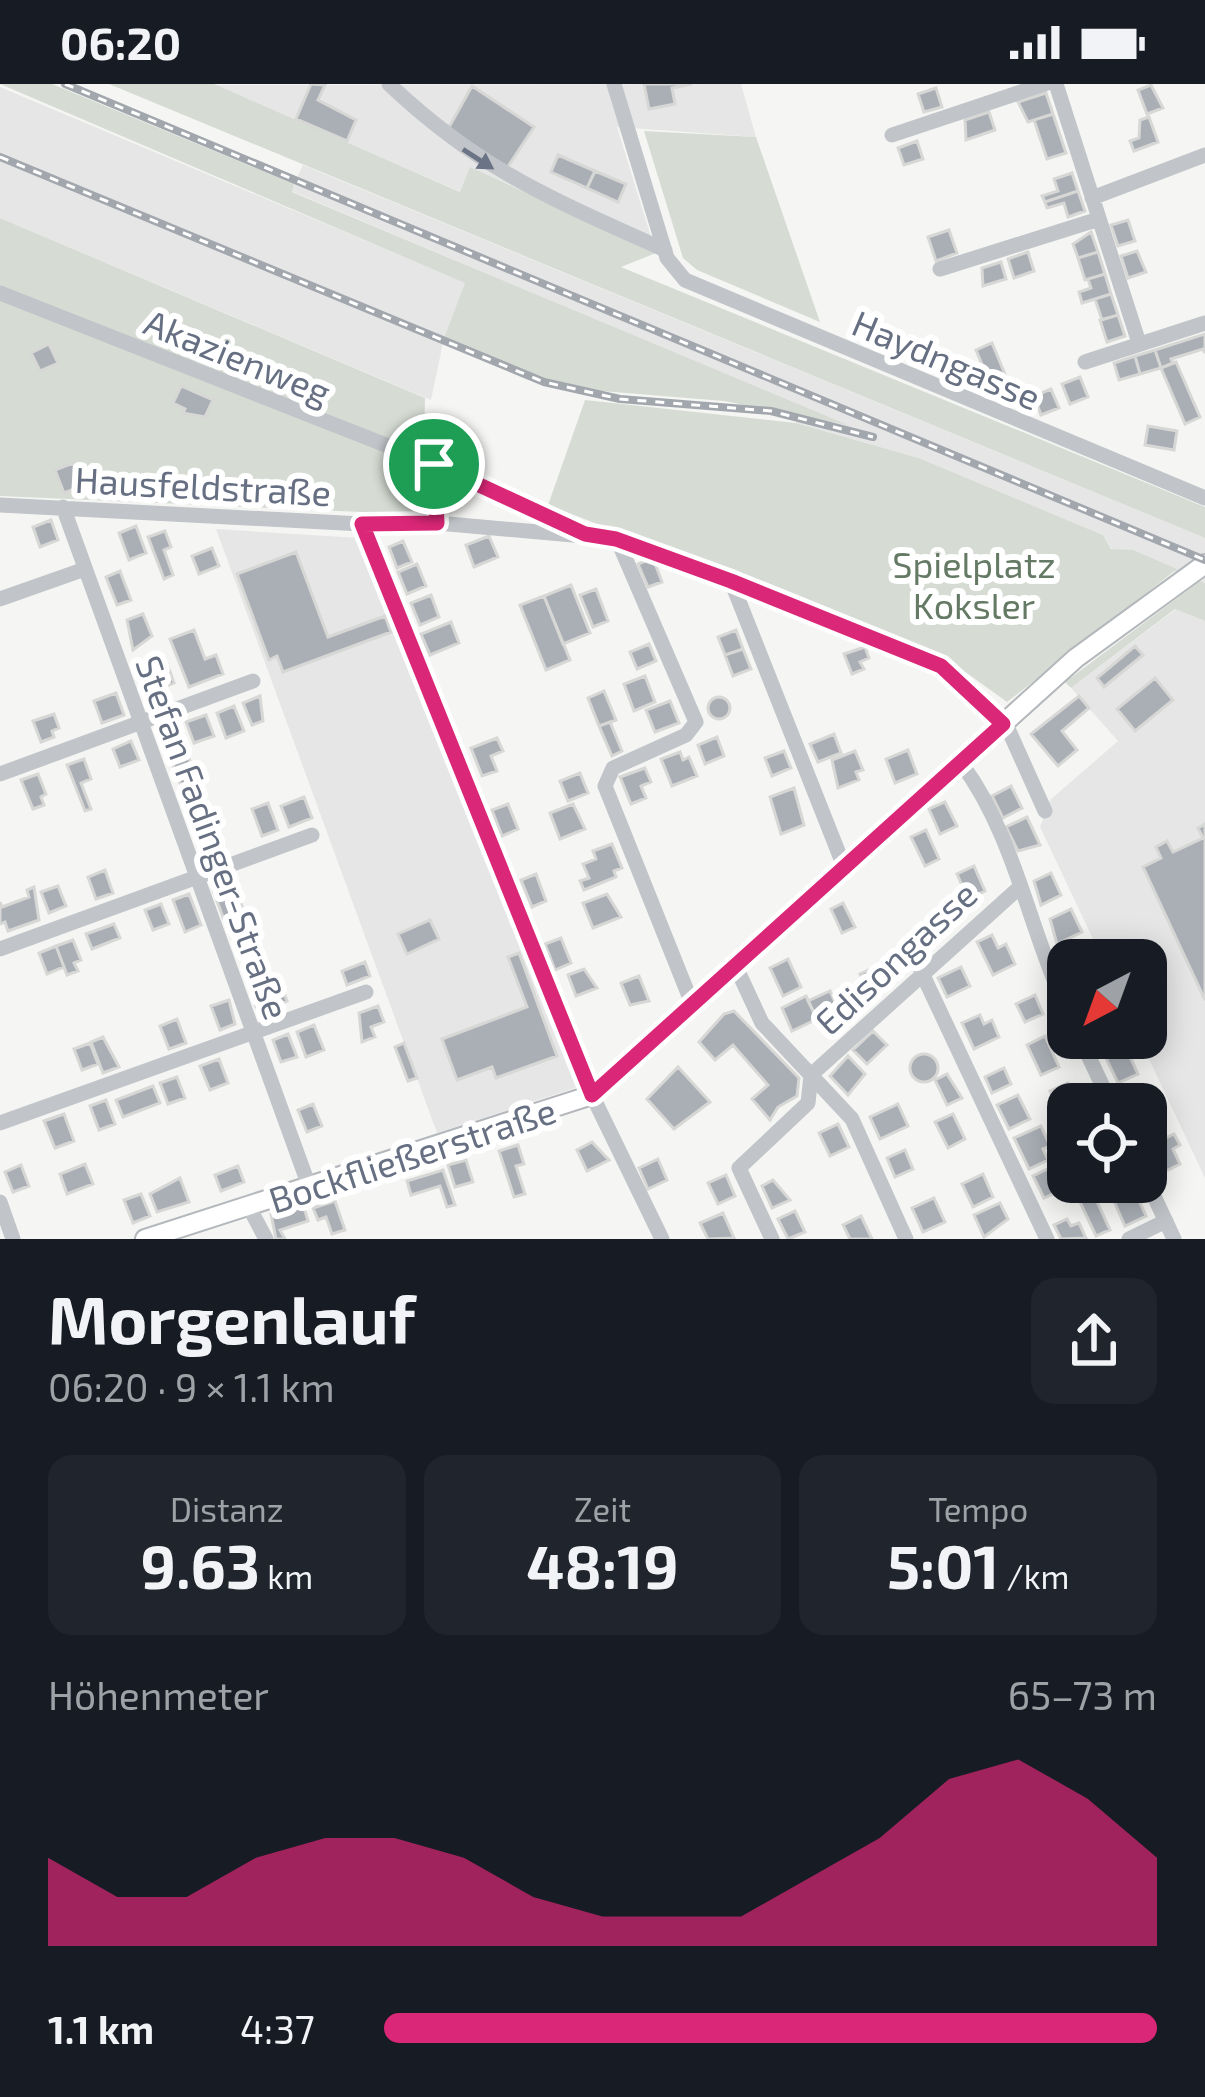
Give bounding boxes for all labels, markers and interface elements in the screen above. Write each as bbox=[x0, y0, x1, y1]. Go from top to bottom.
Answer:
text: 06:20 bbox=[60, 15, 181, 69]
one-way arrow bbox=[462, 148, 494, 170]
street label: Akazienweg bbox=[139, 299, 337, 413]
street label: Haydngasse bbox=[847, 300, 1047, 418]
pin bbox=[383, 413, 485, 515]
icon: arrive bbox=[401, 431, 467, 497]
street label: Hausfeldstraße bbox=[74, 457, 332, 513]
park label: Spielplatz Koksler bbox=[892, 542, 1056, 626]
street label: Stefan Fadinger-Straße bbox=[128, 649, 300, 1025]
street label: Edisongasse bbox=[805, 871, 985, 1043]
north arrow bbox=[1047, 939, 1167, 1059]
map controls bbox=[1047, 939, 1167, 1203]
button: locate bbox=[1047, 1083, 1167, 1203]
street label: Bockfließerstraße bbox=[263, 1087, 561, 1221]
text: Morgenlauf bbox=[48, 1278, 415, 1357]
button: share bbox=[1031, 1278, 1157, 1404]
text: 06:20 · 9 × 1.1 km bbox=[48, 1363, 335, 1410]
text: Distanz bbox=[170, 1489, 284, 1529]
text: Zeit bbox=[574, 1489, 631, 1529]
text: Tempo bbox=[928, 1489, 1028, 1529]
text: 9.63 bbox=[141, 1529, 260, 1601]
text: 48:19 bbox=[526, 1529, 679, 1601]
text: 5:01 bbox=[887, 1529, 999, 1601]
text: km bbox=[260, 1556, 313, 1596]
text: /km bbox=[999, 1556, 1069, 1596]
text: Höhenmeter bbox=[48, 1671, 269, 1718]
text: 65–73 m bbox=[1008, 1671, 1157, 1718]
text: 1.1 km bbox=[48, 2005, 154, 2052]
text: 4:37 bbox=[240, 2005, 315, 2052]

